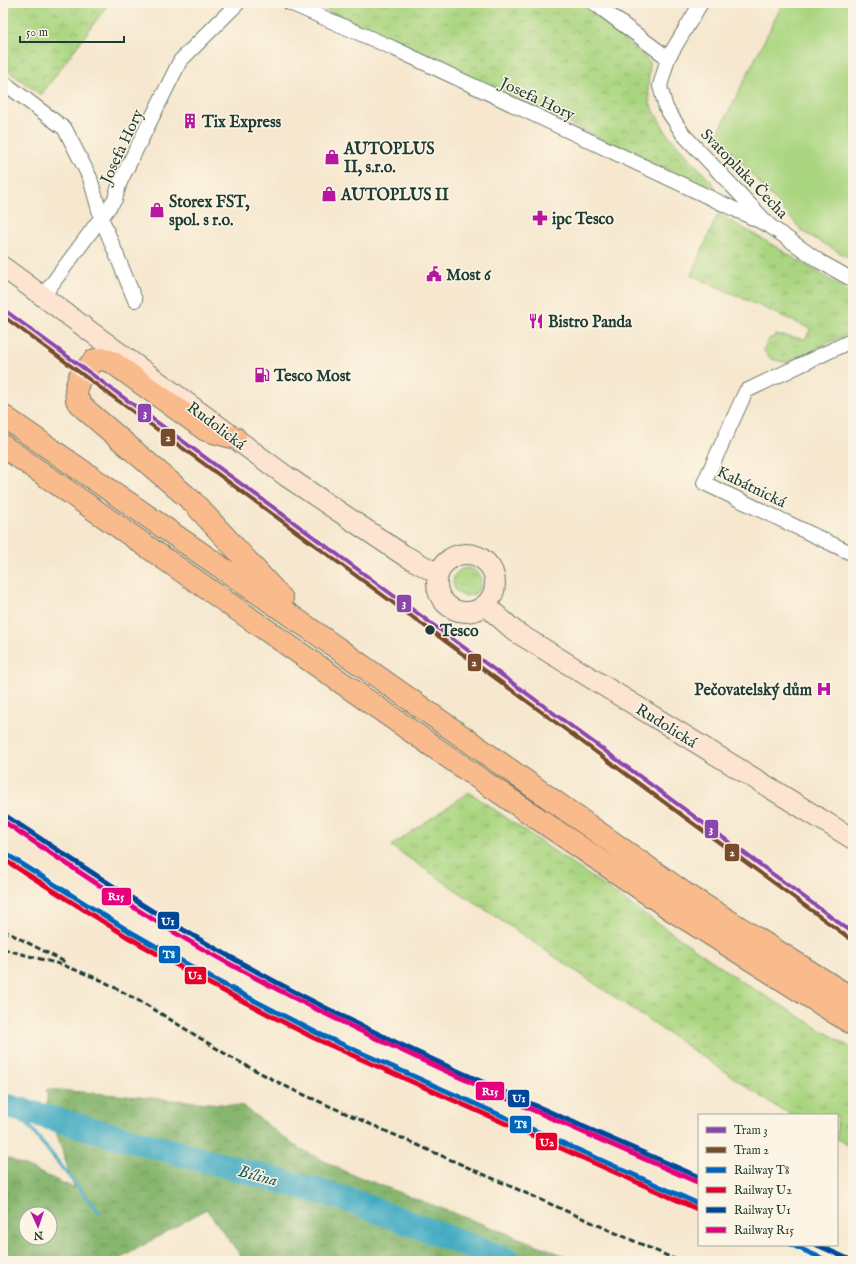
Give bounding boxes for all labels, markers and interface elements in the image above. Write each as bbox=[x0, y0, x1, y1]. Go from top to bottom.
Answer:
scale bar bbox=[20, 18, 124, 44]
text: 50 m bbox=[26, 25, 48, 40]
street label: Josefa Hory bbox=[495, 73, 578, 126]
street label: Josefa Hory bbox=[96, 106, 149, 189]
building icon: Tix Express bbox=[181, 112, 199, 130]
place label: Tix Express bbox=[201, 113, 282, 133]
street label: Svatopluka Čecha bbox=[696, 124, 793, 224]
place label: AUTOPLUS II, s.r.o. bbox=[343, 140, 435, 178]
shop icon: AUTOPLUS II, s.r.o. bbox=[323, 148, 341, 166]
shop icon: AUTOPLUS II bbox=[320, 185, 338, 203]
place label: AUTOPLUS II bbox=[340, 186, 449, 206]
place label: Storex FST, spol. s r.o. bbox=[169, 193, 250, 231]
shop icon: Storex FST, spol. s r.o. bbox=[148, 201, 166, 219]
pharmacy icon: ipc Tesco bbox=[531, 209, 549, 227]
place label: ipc Tesco bbox=[552, 210, 614, 230]
public building icon: Most 6 bbox=[425, 265, 443, 283]
place label: Most 6 bbox=[446, 266, 492, 286]
restaurant icon: Bistro Panda bbox=[527, 312, 545, 330]
place label: Bistro Panda bbox=[548, 313, 633, 333]
fuel station icon: Tesco Most bbox=[253, 366, 271, 384]
place label: Tesco Most bbox=[273, 367, 351, 387]
street label: Rudolická bbox=[182, 398, 249, 455]
line badge: 3 bbox=[137, 403, 152, 423]
text: 3 bbox=[143, 407, 147, 421]
line badge: 2 bbox=[160, 428, 176, 447]
text: 2 bbox=[165, 431, 171, 445]
street label: Kabátnická bbox=[713, 462, 789, 513]
line badge: 3 bbox=[396, 594, 412, 613]
text: 3 bbox=[402, 597, 406, 611]
place label: Tesco bbox=[439, 622, 479, 642]
marker: Tesco bbox=[423, 623, 437, 637]
line badge: 2 bbox=[467, 653, 482, 672]
text: 2 bbox=[471, 656, 477, 670]
hospital icon: Pečovatelský dům bbox=[815, 680, 833, 698]
place label: Pečovatelský dům bbox=[694, 681, 813, 701]
street label: Rudolická bbox=[632, 700, 700, 753]
line badge: 3 bbox=[704, 819, 719, 839]
text: 3 bbox=[709, 823, 713, 837]
line badge: 2 bbox=[724, 843, 740, 862]
text: 2 bbox=[729, 846, 735, 860]
line badge: R15 bbox=[101, 887, 132, 906]
text: R15 bbox=[108, 890, 124, 904]
line badge: U1 bbox=[157, 911, 180, 930]
text: U1 bbox=[160, 915, 175, 929]
line badge: T8 bbox=[158, 945, 181, 964]
text: T8 bbox=[162, 948, 175, 962]
line badge: U2 bbox=[184, 966, 207, 985]
text: U2 bbox=[187, 969, 203, 983]
line badge: R15 bbox=[475, 1081, 505, 1101]
text: R15 bbox=[482, 1085, 498, 1099]
line badge: U1 bbox=[507, 1089, 530, 1108]
text: U1 bbox=[511, 1092, 526, 1106]
legend bbox=[698, 1114, 838, 1246]
line badge: T8 bbox=[509, 1115, 532, 1134]
text: T8 bbox=[514, 1118, 527, 1132]
text: Tram 3 bbox=[734, 1123, 768, 1138]
line badge: U2 bbox=[535, 1132, 558, 1151]
text: U2 bbox=[539, 1136, 555, 1150]
text: Tram 2 bbox=[734, 1143, 769, 1158]
water label: Bílina bbox=[236, 1161, 280, 1192]
text: Railway T8 bbox=[734, 1163, 790, 1178]
text: Railway U2 bbox=[734, 1183, 792, 1198]
text: Railway U1 bbox=[734, 1203, 791, 1218]
north arrow bbox=[18, 1206, 58, 1246]
text: Railway R15 bbox=[734, 1223, 795, 1238]
text: N bbox=[33, 1228, 45, 1242]

